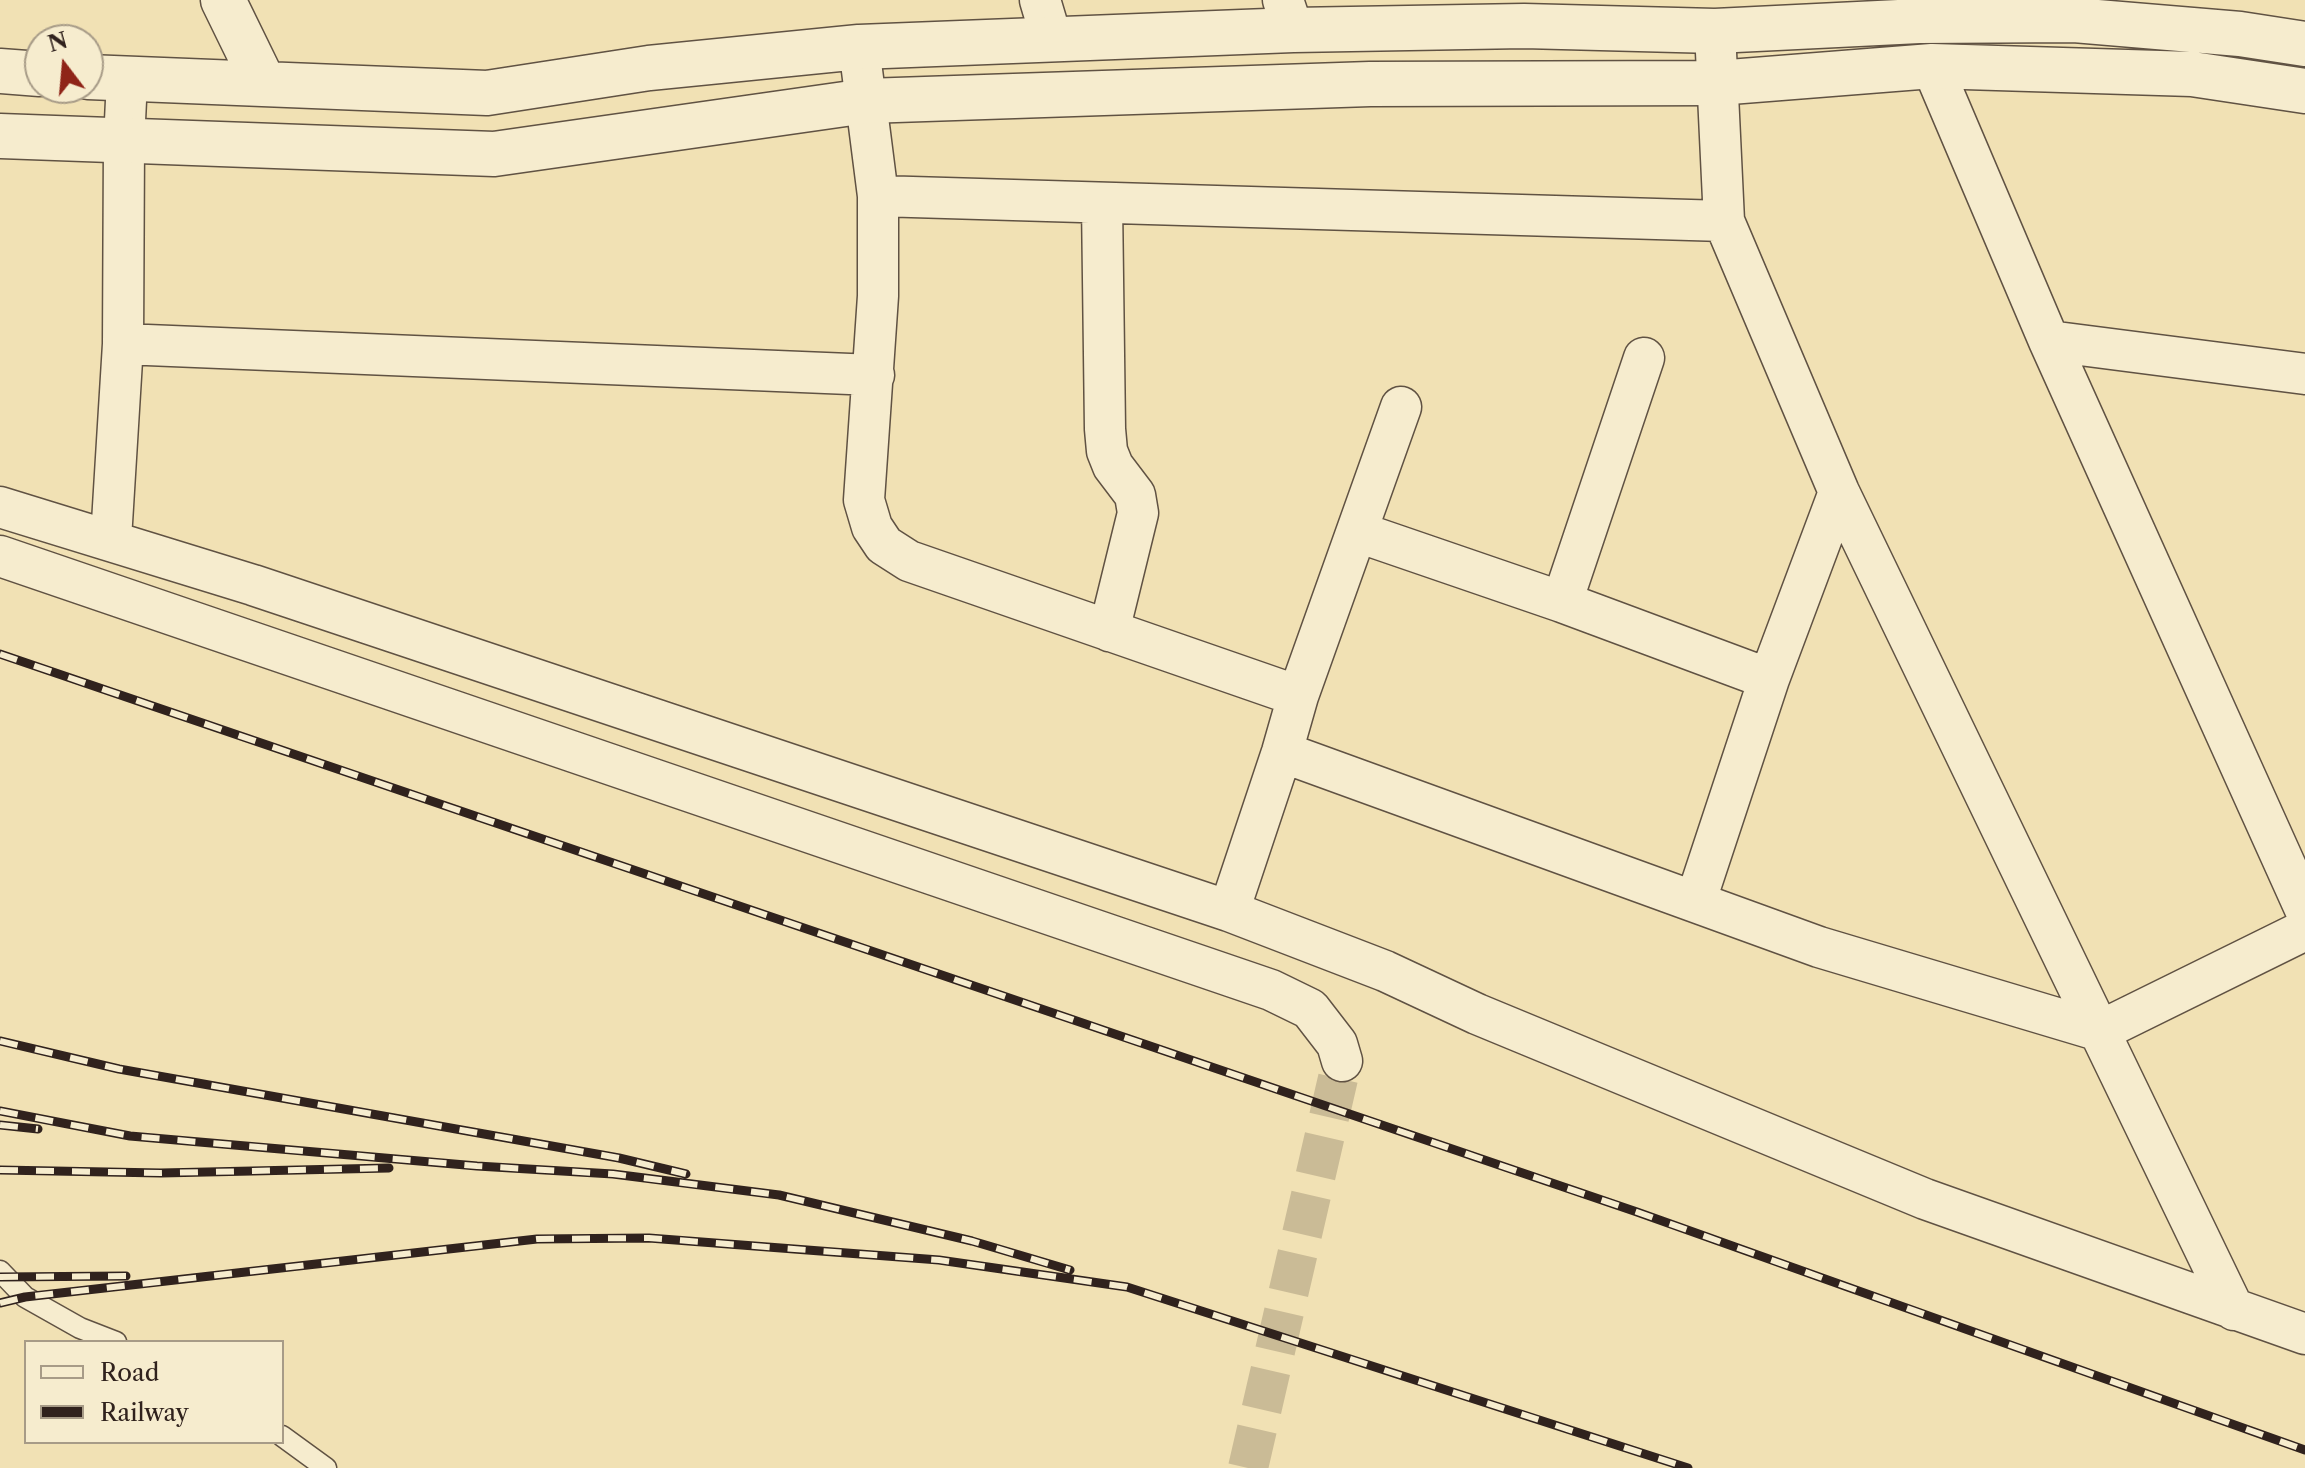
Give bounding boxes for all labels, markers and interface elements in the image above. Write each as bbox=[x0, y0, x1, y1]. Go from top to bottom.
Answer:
north arrow bbox=[24, 24, 104, 104]
text: N bbox=[45, 27, 71, 58]
legend bbox=[24, 1340, 284, 1444]
text: Road bbox=[100, 1358, 159, 1387]
text: Railway bbox=[100, 1398, 189, 1427]

